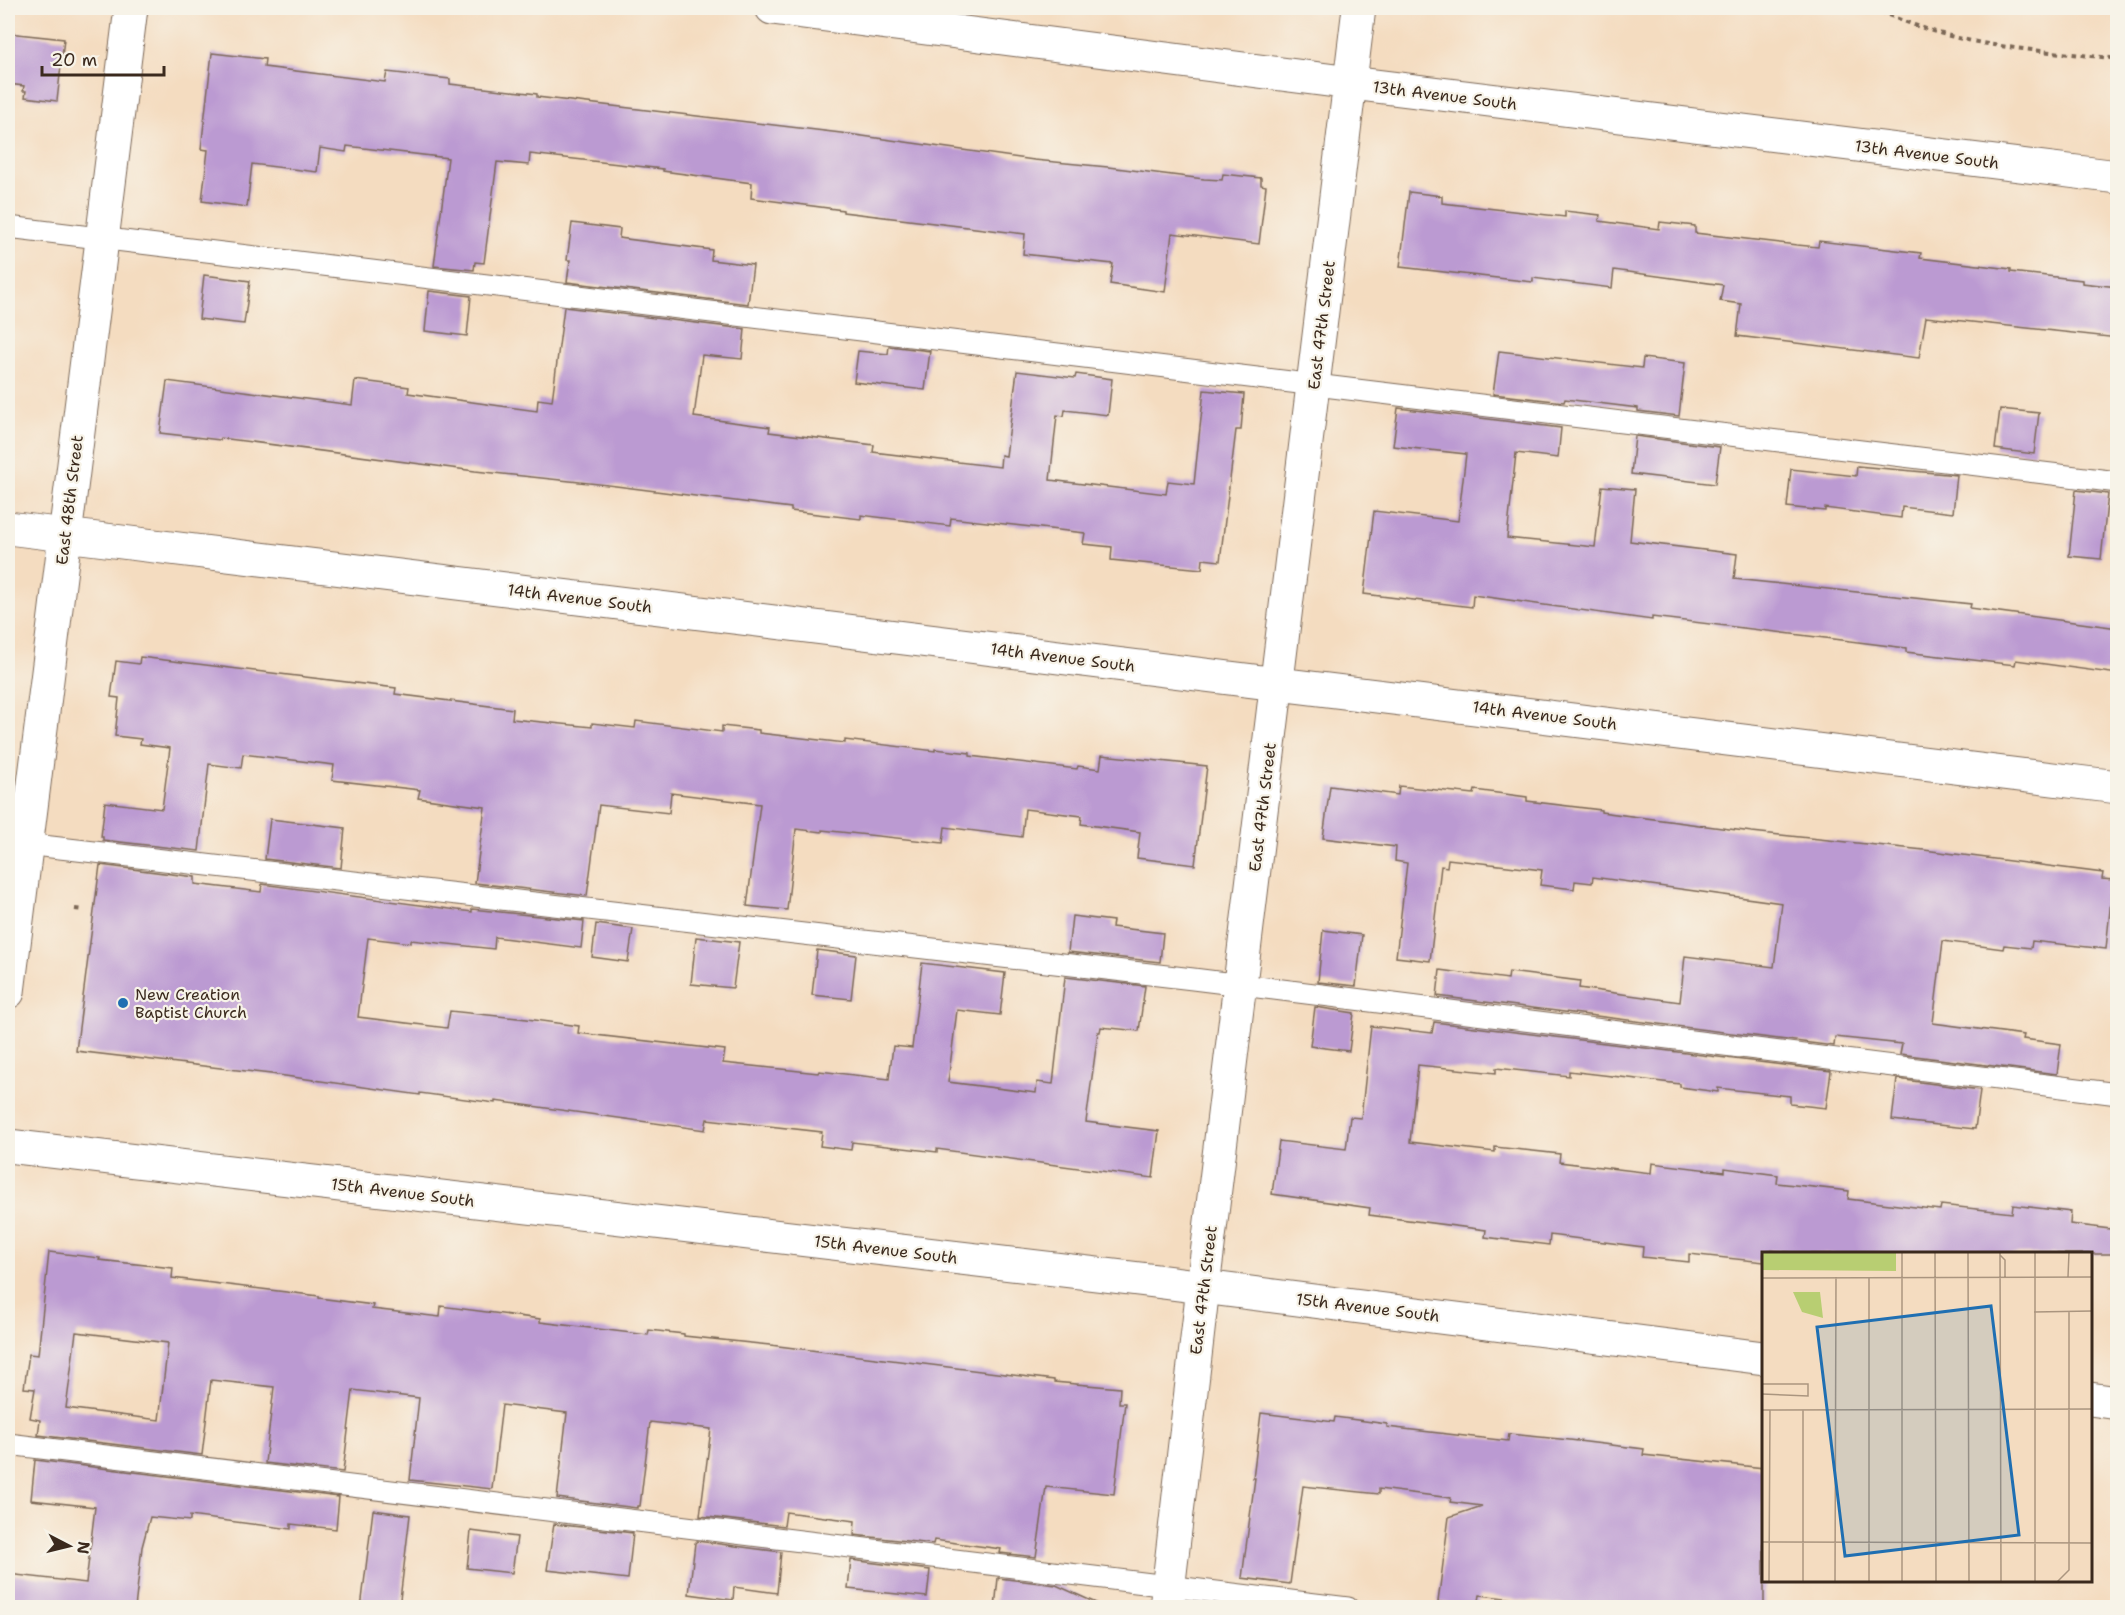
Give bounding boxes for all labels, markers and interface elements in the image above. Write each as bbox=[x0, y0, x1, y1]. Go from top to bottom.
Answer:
scale bar bbox=[42, 39, 164, 77]
text: 20 m bbox=[51, 48, 97, 72]
street label: 13th Avenue South bbox=[1372, 76, 1518, 115]
street label: 13th Avenue South bbox=[1854, 135, 2000, 174]
street label: East 47th Street bbox=[1303, 259, 1340, 391]
street label: East 48th Street bbox=[51, 434, 88, 566]
street label: 14th Avenue South bbox=[506, 579, 653, 618]
street label: 14th Avenue South bbox=[989, 638, 1136, 677]
street label: 14th Avenue South bbox=[1471, 696, 1618, 735]
street label: East 47th Street bbox=[1244, 741, 1281, 873]
place label: New Creation Baptist Church bbox=[135, 984, 247, 1023]
marker: New Creation Baptist Church bbox=[116, 996, 130, 1010]
street label: 15th Avenue South bbox=[330, 1173, 476, 1212]
street label: East 47th Street bbox=[1185, 1224, 1222, 1356]
street label: 15th Avenue South bbox=[813, 1230, 959, 1269]
inset map bbox=[1762, 1252, 2092, 1582]
street label: 15th Avenue South bbox=[1295, 1288, 1441, 1327]
north arrow bbox=[39, 1516, 99, 1576]
text: N bbox=[72, 1540, 95, 1555]

